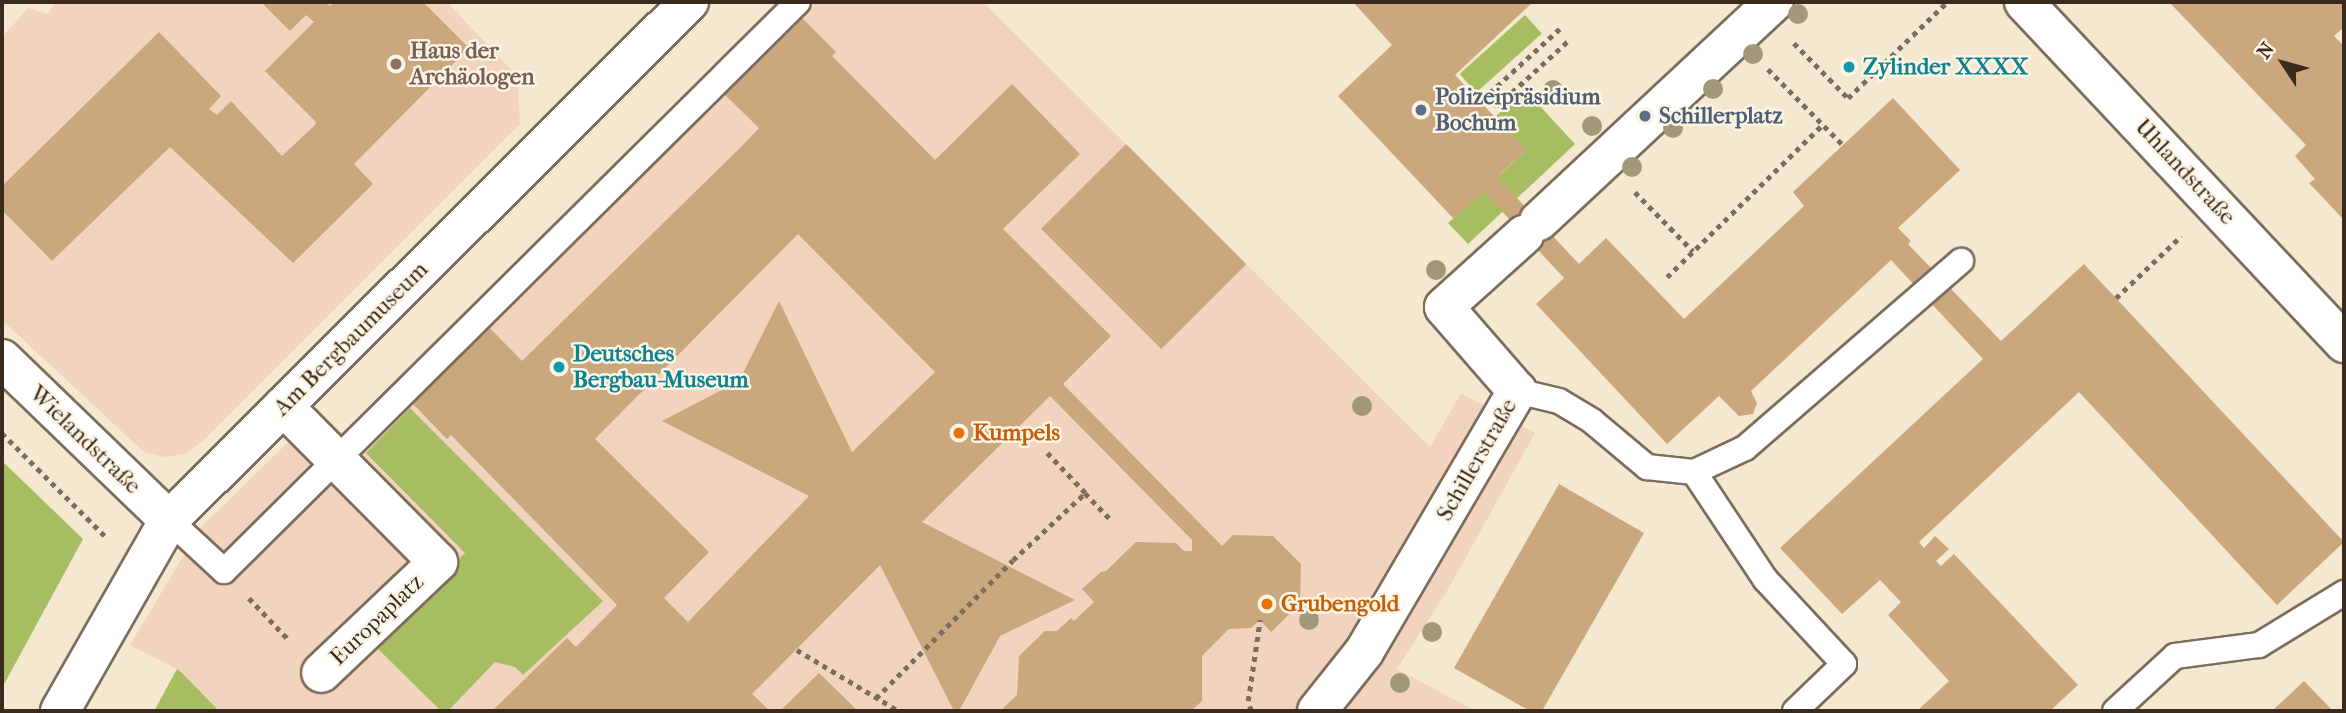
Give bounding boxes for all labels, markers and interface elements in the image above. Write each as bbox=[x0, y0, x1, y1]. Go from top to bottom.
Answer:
north arrow bbox=[2248, 28, 2318, 98]
place label: Haus der Archäologen bbox=[410, 37, 535, 91]
text: N bbox=[2253, 38, 2279, 63]
place label: Zylinder XXXX bbox=[1863, 53, 2028, 81]
marker: Haus der Archäologen bbox=[388, 56, 404, 72]
marker: Zylinder XXXX bbox=[1841, 59, 1857, 75]
place label: Polizeipräsidium Bochum bbox=[1435, 83, 1601, 137]
marker: Polizeipräsidium Bochum bbox=[1413, 102, 1429, 118]
place label: Schillerplatz bbox=[1659, 102, 1783, 130]
marker: Schillerplatz bbox=[1637, 108, 1653, 124]
street label: Uhlandstraße bbox=[2129, 113, 2241, 231]
street label: Am Bergbaumuseum bbox=[268, 256, 434, 422]
place label: Deutsches Bergbau-Museum bbox=[573, 340, 749, 394]
marker: Deutsches Bergbau-Museum bbox=[551, 359, 567, 375]
street label: Wielandstraße bbox=[24, 380, 146, 500]
street label: Schillerstraße bbox=[1431, 394, 1523, 526]
place label: Kumpels bbox=[973, 419, 1060, 447]
marker: Kumpels bbox=[951, 425, 967, 441]
street label: Europaplatz bbox=[325, 569, 429, 671]
place label: Grubengold bbox=[1281, 590, 1399, 618]
marker: Grubengold bbox=[1259, 596, 1275, 612]

